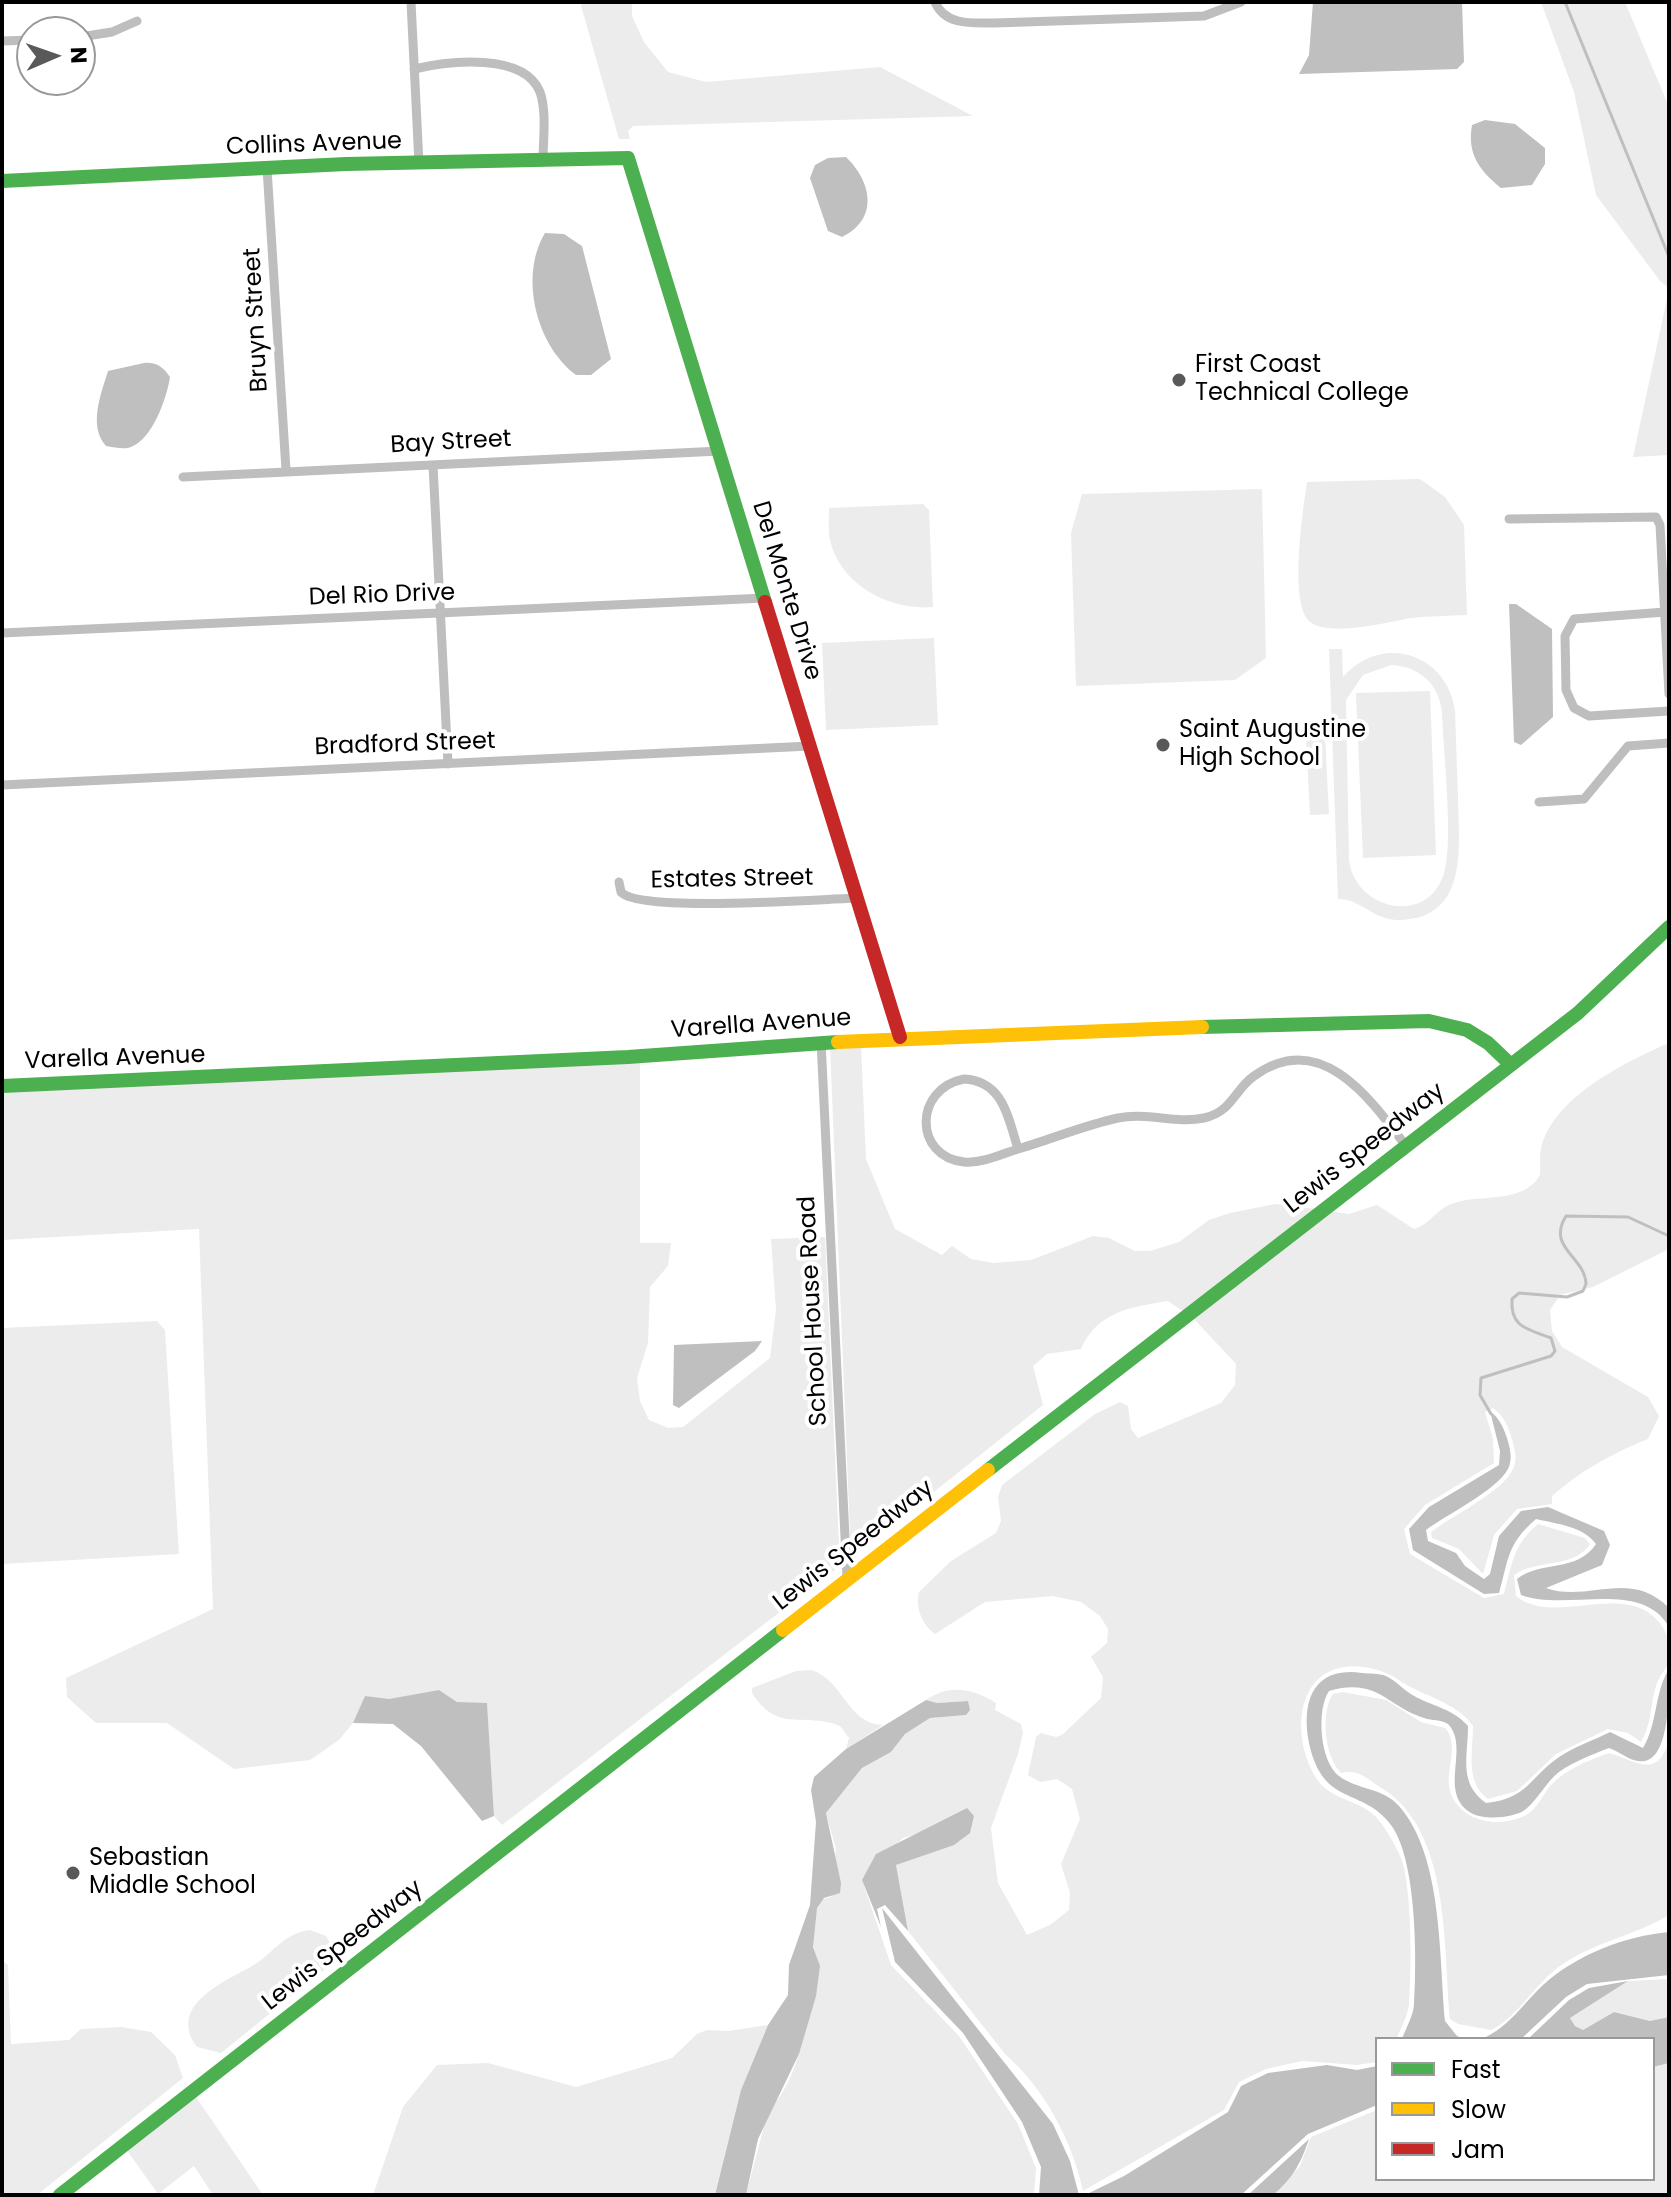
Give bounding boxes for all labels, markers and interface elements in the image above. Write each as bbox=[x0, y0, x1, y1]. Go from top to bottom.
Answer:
north arrow bbox=[16, 16, 96, 96]
text: N bbox=[63, 46, 94, 64]
street label: Collins Avenue bbox=[226, 128, 402, 162]
street label: Bruyn Street bbox=[239, 247, 275, 393]
place label: First Coast Technical College bbox=[1195, 352, 1409, 408]
marker: First Coast Technical College bbox=[1170, 371, 1188, 389]
street label: Bay Street bbox=[390, 425, 512, 461]
street label: Del Monte Drive bbox=[745, 498, 827, 684]
street label: Del Rio Drive bbox=[308, 579, 456, 613]
place label: Saint Augustine High School bbox=[1179, 717, 1366, 773]
street label: Bradford Street bbox=[314, 727, 496, 763]
marker: Saint Augustine High School bbox=[1154, 736, 1172, 754]
street label: Estates Street bbox=[650, 864, 814, 896]
street label: Varella Avenue bbox=[670, 1004, 852, 1046]
street label: Varella Avenue bbox=[24, 1041, 206, 1077]
street label: Lewis Speedway bbox=[1279, 1077, 1451, 1221]
street label: School House Road bbox=[794, 1195, 834, 1427]
street label: Lewis Speedway bbox=[768, 1474, 940, 1618]
place label: Sebastian Middle School bbox=[89, 1845, 256, 1901]
marker: Sebastian Middle School bbox=[64, 1864, 82, 1882]
street label: Lewis Speedway bbox=[257, 1874, 429, 2018]
legend bbox=[1375, 2037, 1655, 2181]
text: Fast bbox=[1451, 2053, 1501, 2086]
text: Slow bbox=[1451, 2093, 1506, 2126]
text: Jam bbox=[1451, 2133, 1505, 2166]

